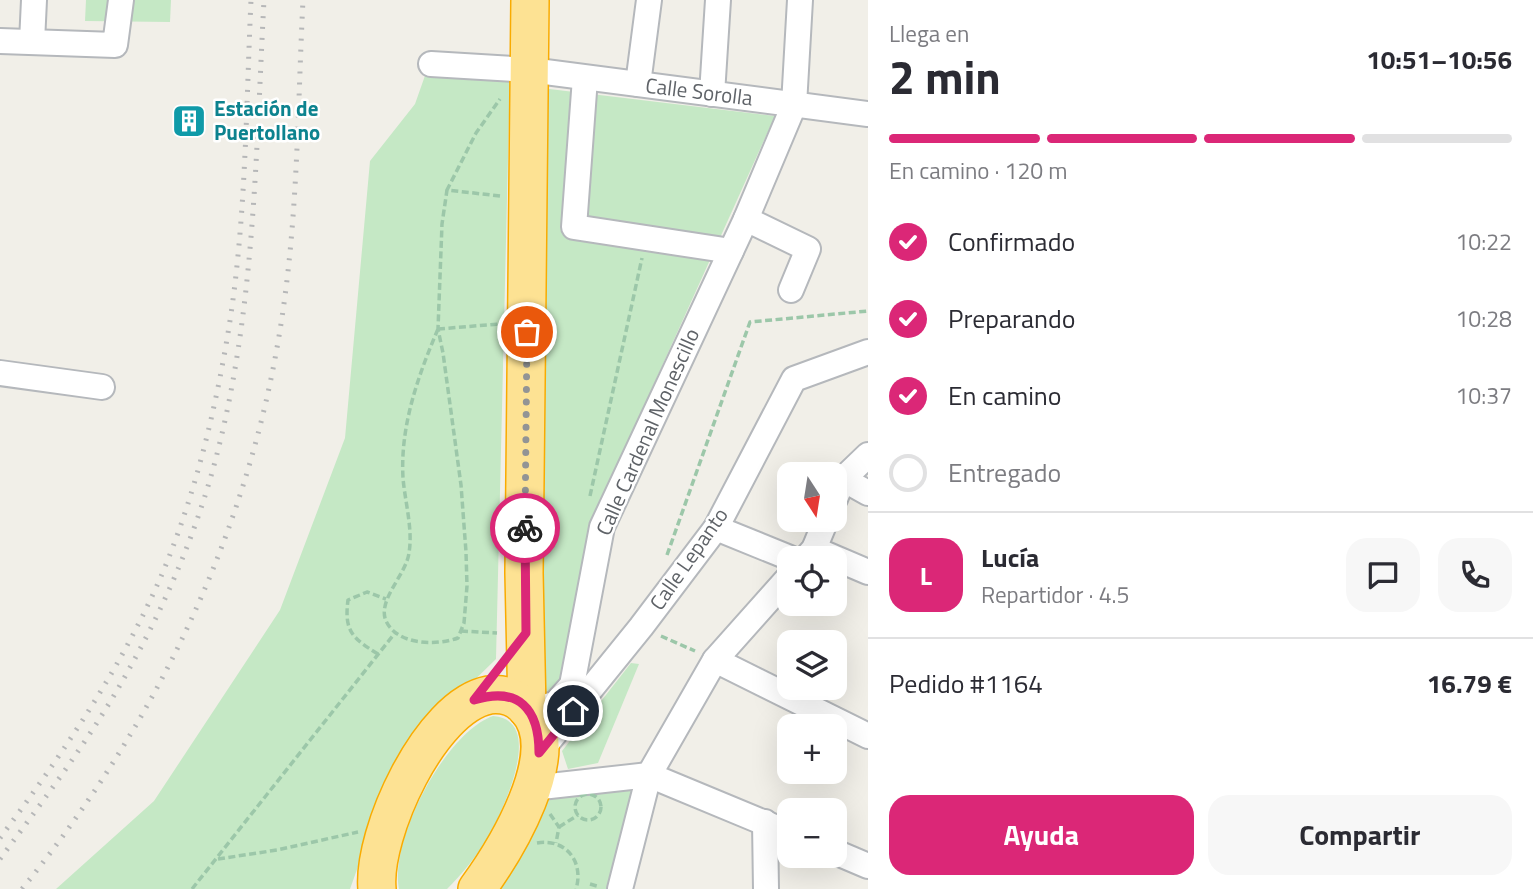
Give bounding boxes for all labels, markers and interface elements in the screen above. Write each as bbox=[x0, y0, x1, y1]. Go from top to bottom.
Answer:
text: Llega en bbox=[889, 16, 969, 51]
text: 10:51–10:56 bbox=[1366, 40, 1512, 79]
text: 2 min bbox=[889, 42, 1001, 112]
street label: Calle Sorolla bbox=[644, 69, 755, 114]
place label: Estación de Puertollano bbox=[214, 92, 320, 148]
building icon: Estación de Puertollano bbox=[170, 102, 208, 140]
text: En camino · 120 m bbox=[889, 153, 1067, 188]
text: Confirmado bbox=[948, 222, 1075, 261]
icon: check bbox=[889, 223, 927, 261]
text: 10:22 bbox=[1455, 224, 1512, 259]
text: Preparando bbox=[948, 299, 1075, 338]
icon: check bbox=[889, 300, 927, 338]
text: 10:28 bbox=[1455, 301, 1512, 336]
pin bbox=[497, 302, 557, 362]
icon: bag bbox=[508, 313, 546, 351]
street label: Calle Cardenal Monescillo bbox=[587, 323, 707, 540]
text: En camino bbox=[948, 376, 1062, 415]
icon: check bbox=[889, 377, 927, 415]
text: 10:37 bbox=[1455, 378, 1512, 413]
text: Entregado bbox=[948, 453, 1061, 492]
north arrow bbox=[777, 462, 847, 532]
map controls bbox=[777, 462, 847, 868]
courier bbox=[490, 493, 560, 563]
street label: Calle Lepanto bbox=[641, 501, 735, 616]
icon: bike bbox=[506, 509, 544, 547]
text: Lucía bbox=[981, 538, 1039, 577]
button: chat bbox=[1346, 538, 1420, 612]
button: phone bbox=[1438, 538, 1512, 612]
button: locate bbox=[777, 546, 847, 616]
text: L bbox=[920, 556, 932, 595]
text: Repartidor · 4.5 bbox=[981, 577, 1129, 612]
button: layers bbox=[777, 630, 847, 700]
text: Pedido #1164 bbox=[889, 664, 1043, 703]
text: 16.79 € bbox=[1427, 664, 1512, 703]
pin bbox=[543, 681, 603, 741]
icon: home bbox=[554, 692, 592, 730]
button: + bbox=[777, 714, 847, 784]
button: Ayuda bbox=[889, 795, 1194, 875]
button: Compartir bbox=[1208, 795, 1512, 875]
button: − bbox=[777, 798, 847, 868]

